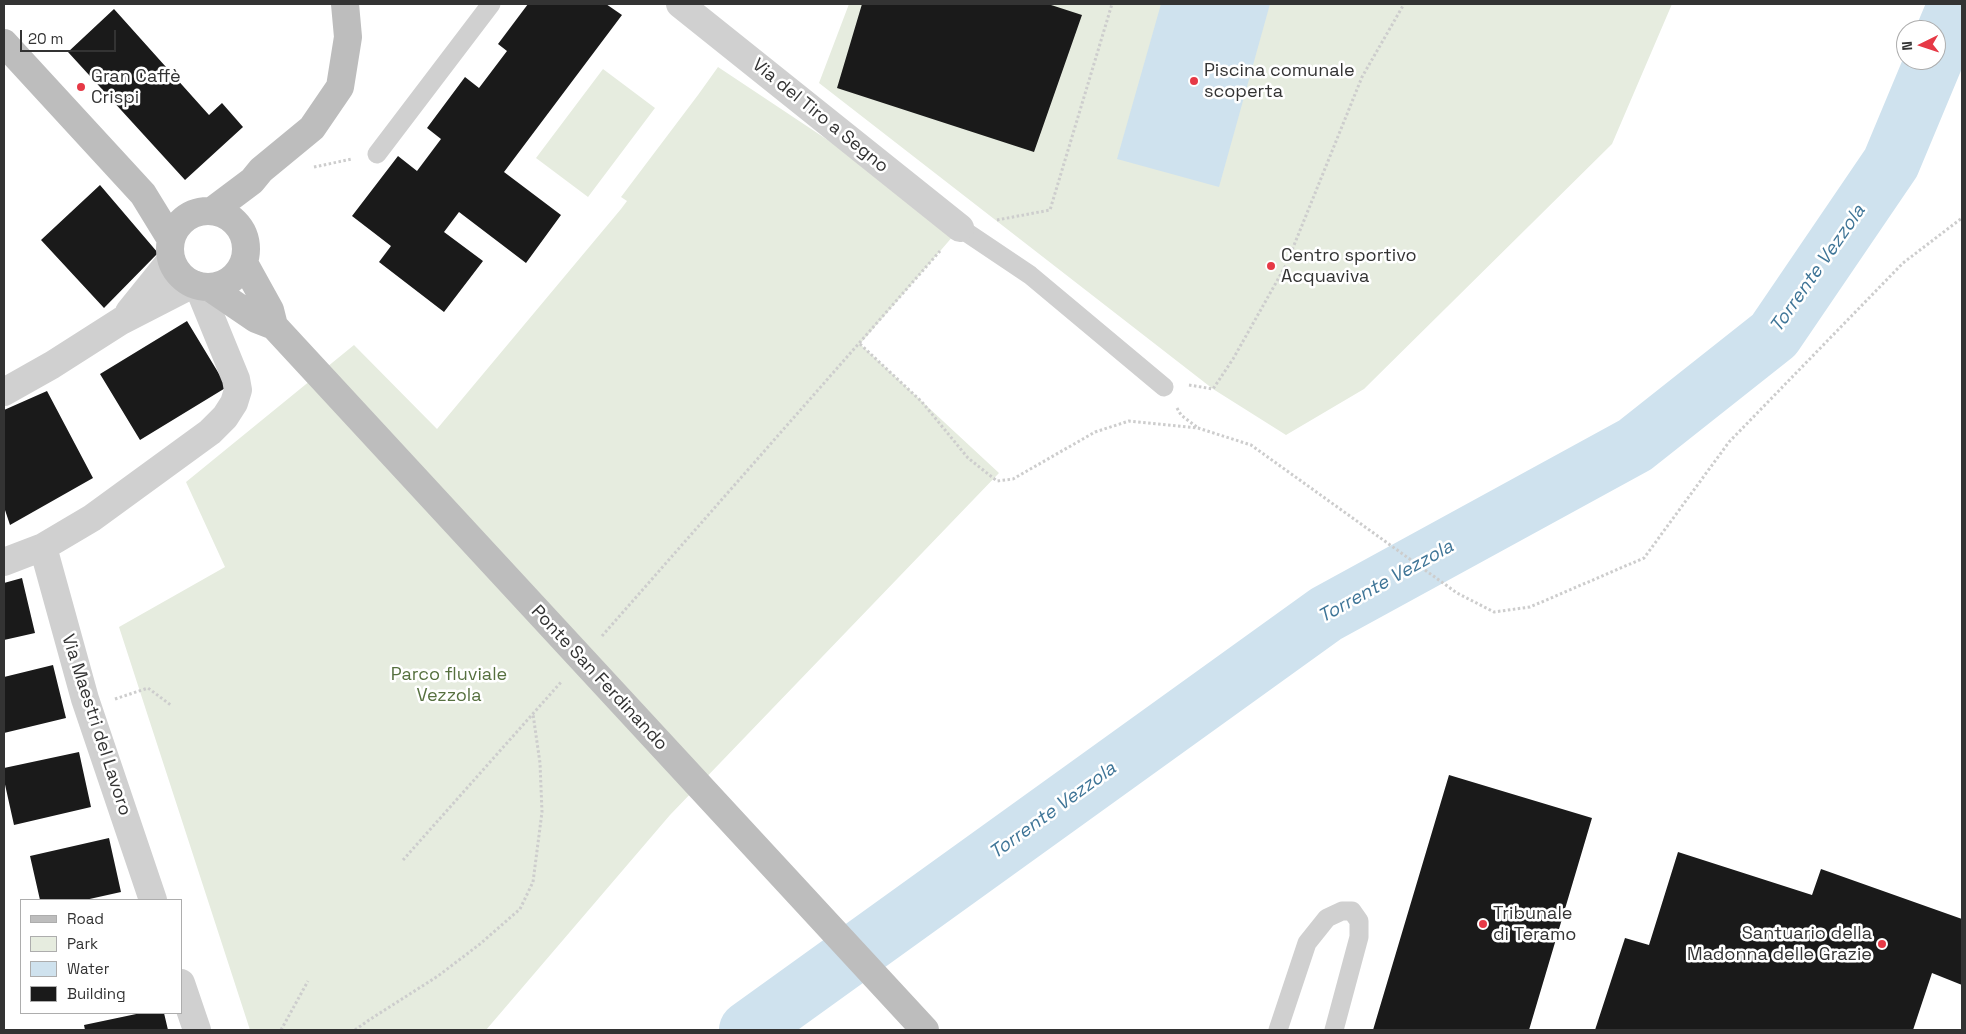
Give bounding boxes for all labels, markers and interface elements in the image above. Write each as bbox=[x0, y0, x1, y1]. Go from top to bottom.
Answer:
scale bar bbox=[22, 20, 119, 52]
north arrow bbox=[1896, 20, 1946, 70]
text: 20 m bbox=[28, 29, 63, 48]
text: N bbox=[1898, 41, 1916, 51]
street label: Via del Tiro a Segno bbox=[747, 54, 893, 178]
place label: Piscina comunale scoperta bbox=[1204, 60, 1355, 102]
place label: Gran Caffè Crispi bbox=[91, 66, 181, 108]
marker: Piscina comunale scoperta bbox=[1188, 75, 1200, 87]
marker: Gran Caffè Crispi bbox=[75, 81, 87, 93]
water label: Torrente Vezzola bbox=[1765, 201, 1871, 337]
place label: Centro sportivo Acquaviva bbox=[1281, 245, 1417, 288]
marker: Centro sportivo Acquaviva bbox=[1265, 260, 1277, 272]
water label: Torrente Vezzola bbox=[1314, 535, 1458, 629]
street label: Ponte San Ferdinando bbox=[526, 601, 672, 755]
street label: Via Maestri del Lavoro bbox=[56, 632, 136, 818]
park label: Parco fluviale Vezzola bbox=[391, 664, 507, 706]
water label: Torrente Vezzola bbox=[985, 757, 1121, 865]
legend bbox=[20, 899, 182, 1014]
place label: Tribunale di Teramo bbox=[1493, 903, 1576, 946]
text: Road bbox=[67, 909, 104, 928]
marker: Tribunale di Teramo bbox=[1477, 918, 1489, 930]
place label: Santuario della Madonna delle Grazie bbox=[1687, 923, 1872, 966]
text: Park bbox=[67, 934, 98, 953]
marker: Santuario della Madonna delle Grazie bbox=[1876, 938, 1888, 950]
text: Water bbox=[67, 959, 109, 978]
text: Building bbox=[67, 984, 126, 1003]

